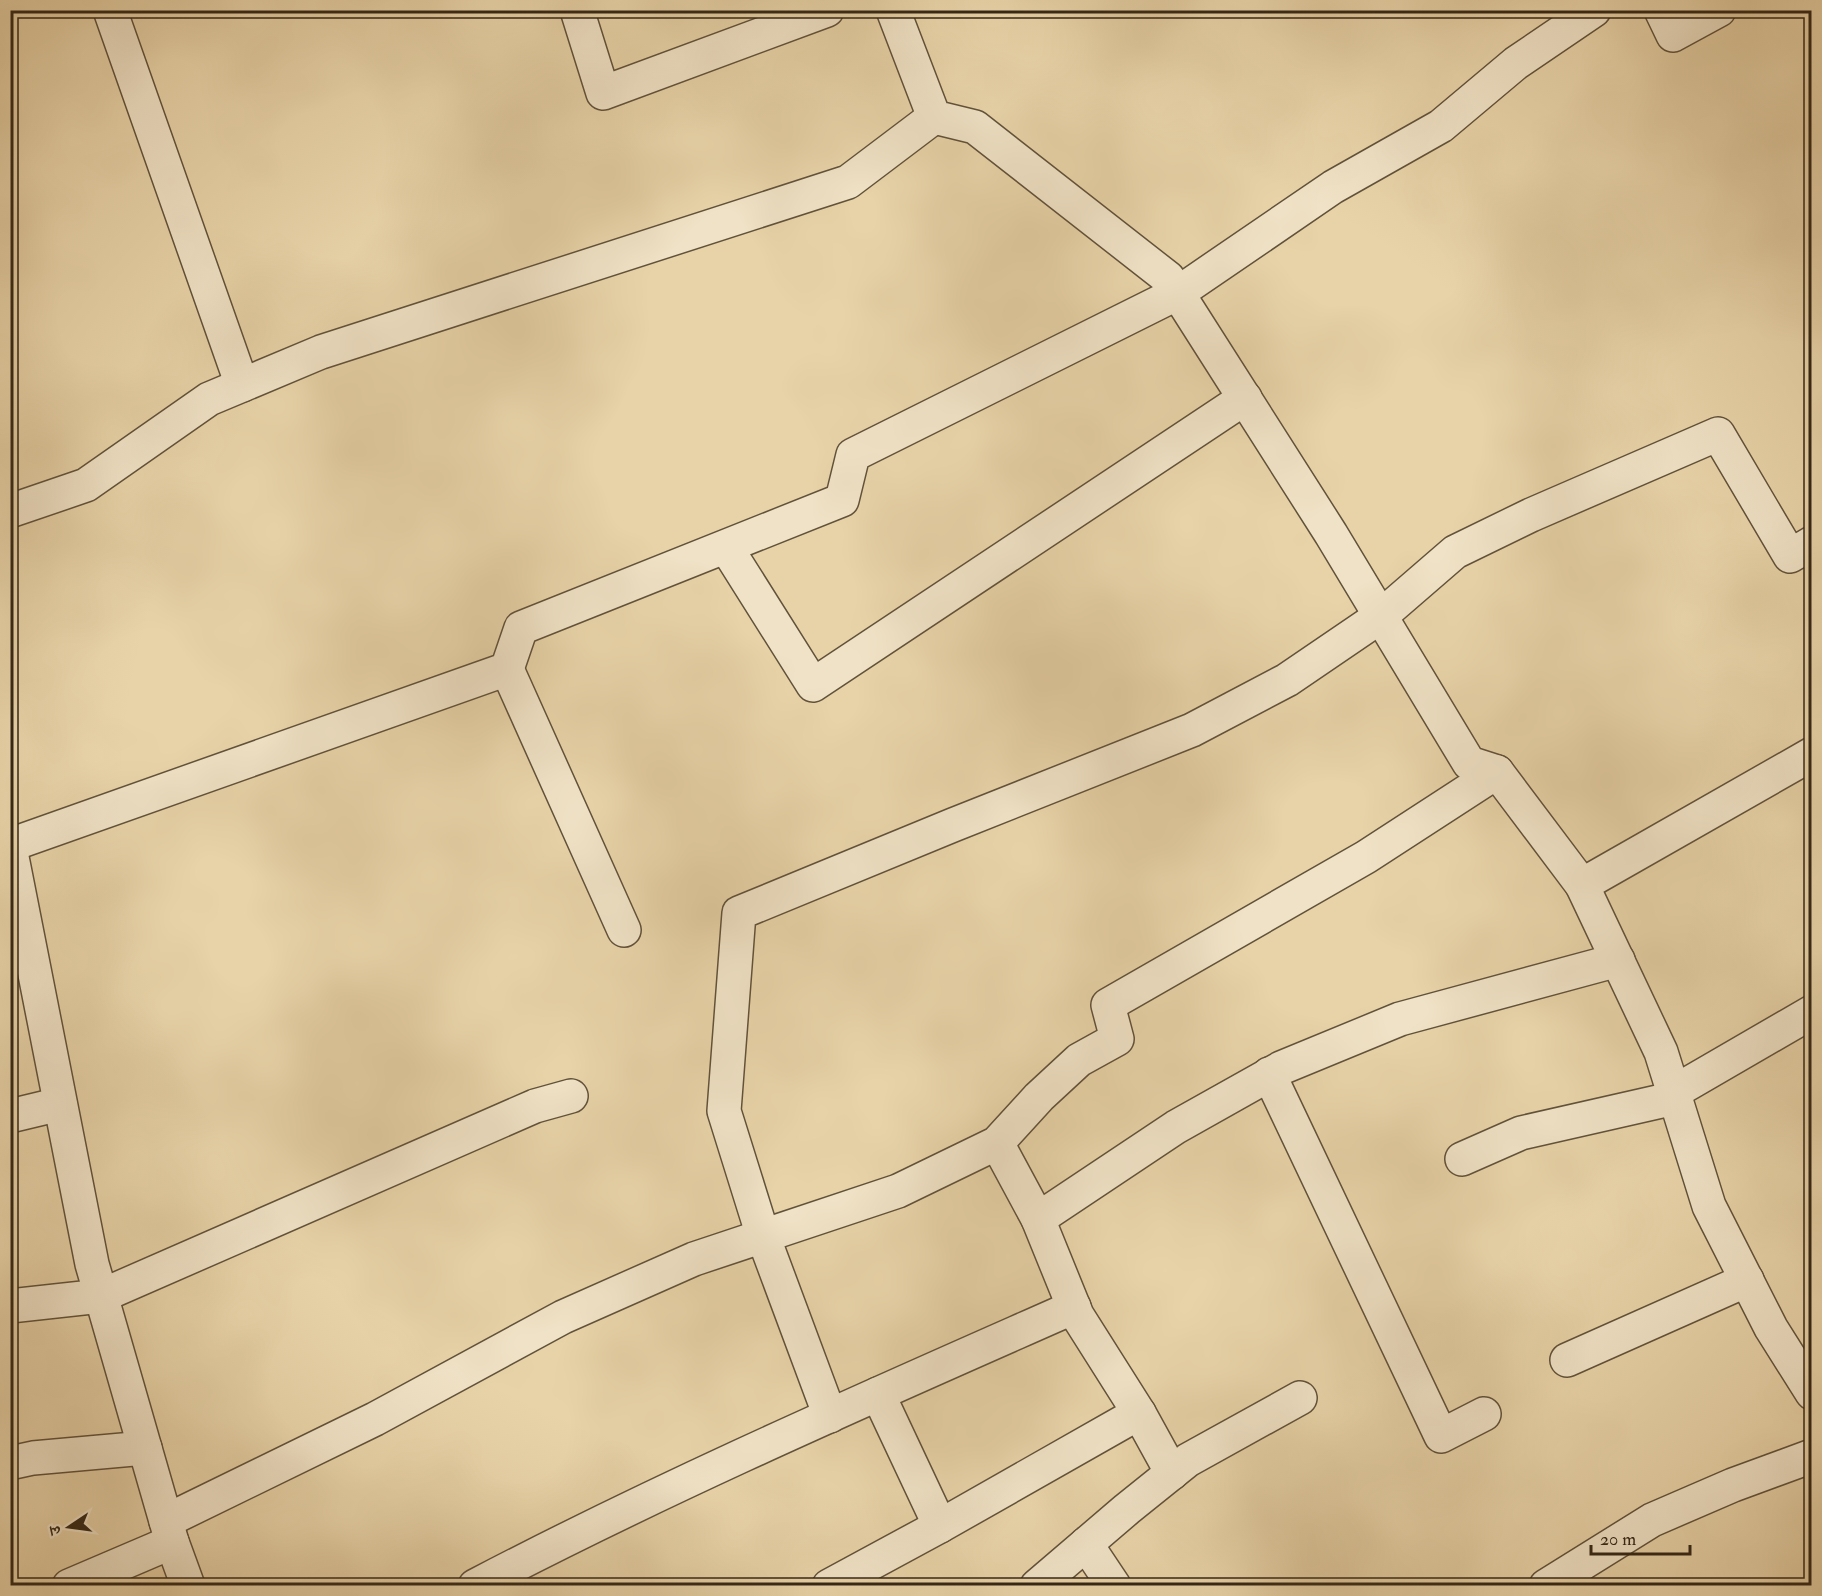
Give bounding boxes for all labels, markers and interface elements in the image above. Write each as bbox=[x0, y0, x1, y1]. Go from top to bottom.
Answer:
north arrow bbox=[39, 1497, 99, 1557]
scale bar bbox=[1591, 1518, 1690, 1556]
text: उ bbox=[44, 1522, 66, 1537]
text: 20 m bbox=[1600, 1528, 1636, 1551]

